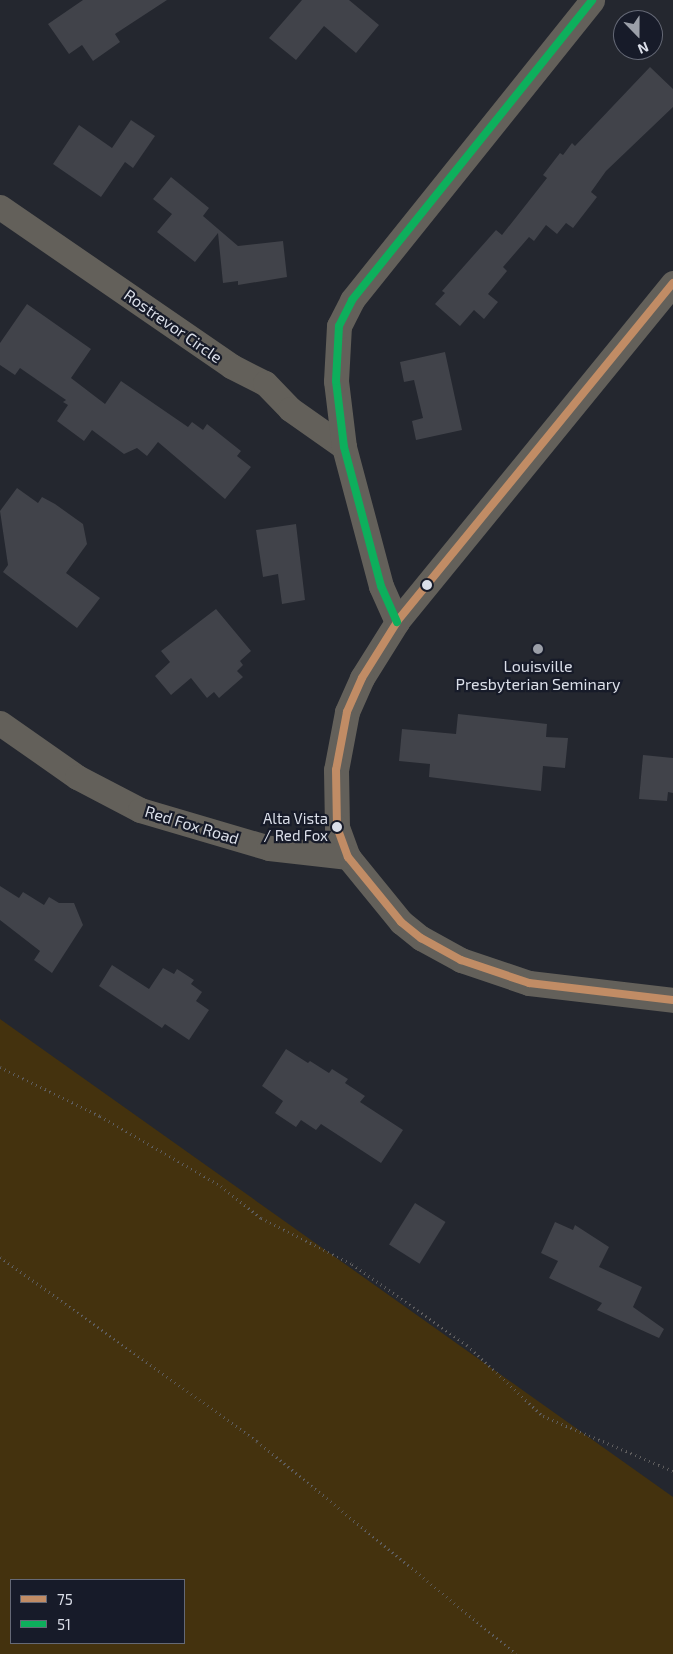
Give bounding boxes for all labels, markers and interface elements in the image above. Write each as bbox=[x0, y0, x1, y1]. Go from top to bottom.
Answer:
north arrow bbox=[613, 10, 663, 60]
text: N bbox=[636, 39, 651, 58]
street label: Rostrevor Circle bbox=[120, 285, 226, 367]
unlabelled marker bbox=[422, 580, 432, 590]
marker: Louisville Presbyterian Seminary bbox=[532, 643, 544, 655]
place label: Louisville Presbyterian Seminary bbox=[455, 656, 621, 694]
street label: Red Fox Road bbox=[143, 802, 241, 848]
place label: Alta Vista / Red Fox bbox=[263, 809, 328, 844]
marker: Alta Vista / Red Fox bbox=[332, 822, 342, 832]
legend bbox=[10, 1579, 185, 1644]
text: 75 bbox=[57, 1590, 73, 1608]
text: 51 bbox=[57, 1615, 71, 1633]

